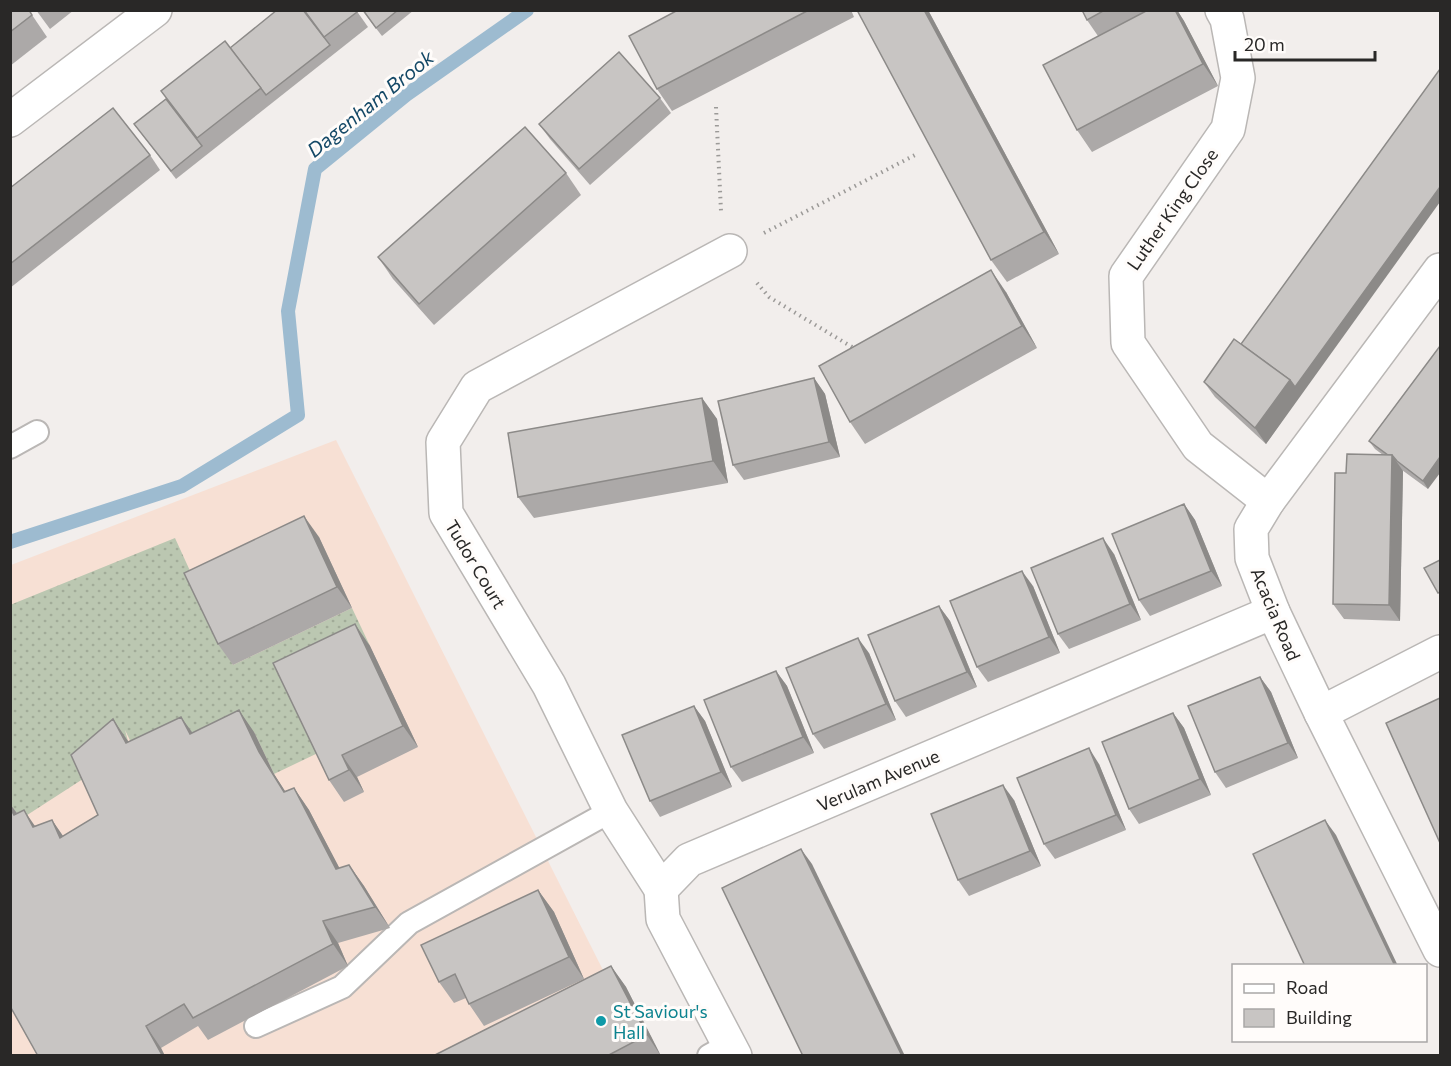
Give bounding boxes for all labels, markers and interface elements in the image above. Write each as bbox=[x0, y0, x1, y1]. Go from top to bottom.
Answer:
scale bar bbox=[1235, 24, 1374, 62]
text: 20 m bbox=[1244, 33, 1285, 55]
water label: Dagenham Brook bbox=[302, 44, 439, 162]
street label: Luther King Close bbox=[1122, 144, 1222, 274]
street label: Tudor Court bbox=[441, 516, 511, 612]
street label: Acacia Road bbox=[1247, 564, 1305, 664]
street label: Verulam Avenue bbox=[813, 744, 943, 816]
legend bbox=[1232, 964, 1427, 1042]
text: Road bbox=[1286, 976, 1328, 998]
place label: St Saviour's Hall bbox=[613, 1000, 708, 1043]
text: Building bbox=[1286, 1006, 1352, 1028]
marker: St Saviour's Hall bbox=[594, 1014, 608, 1028]

